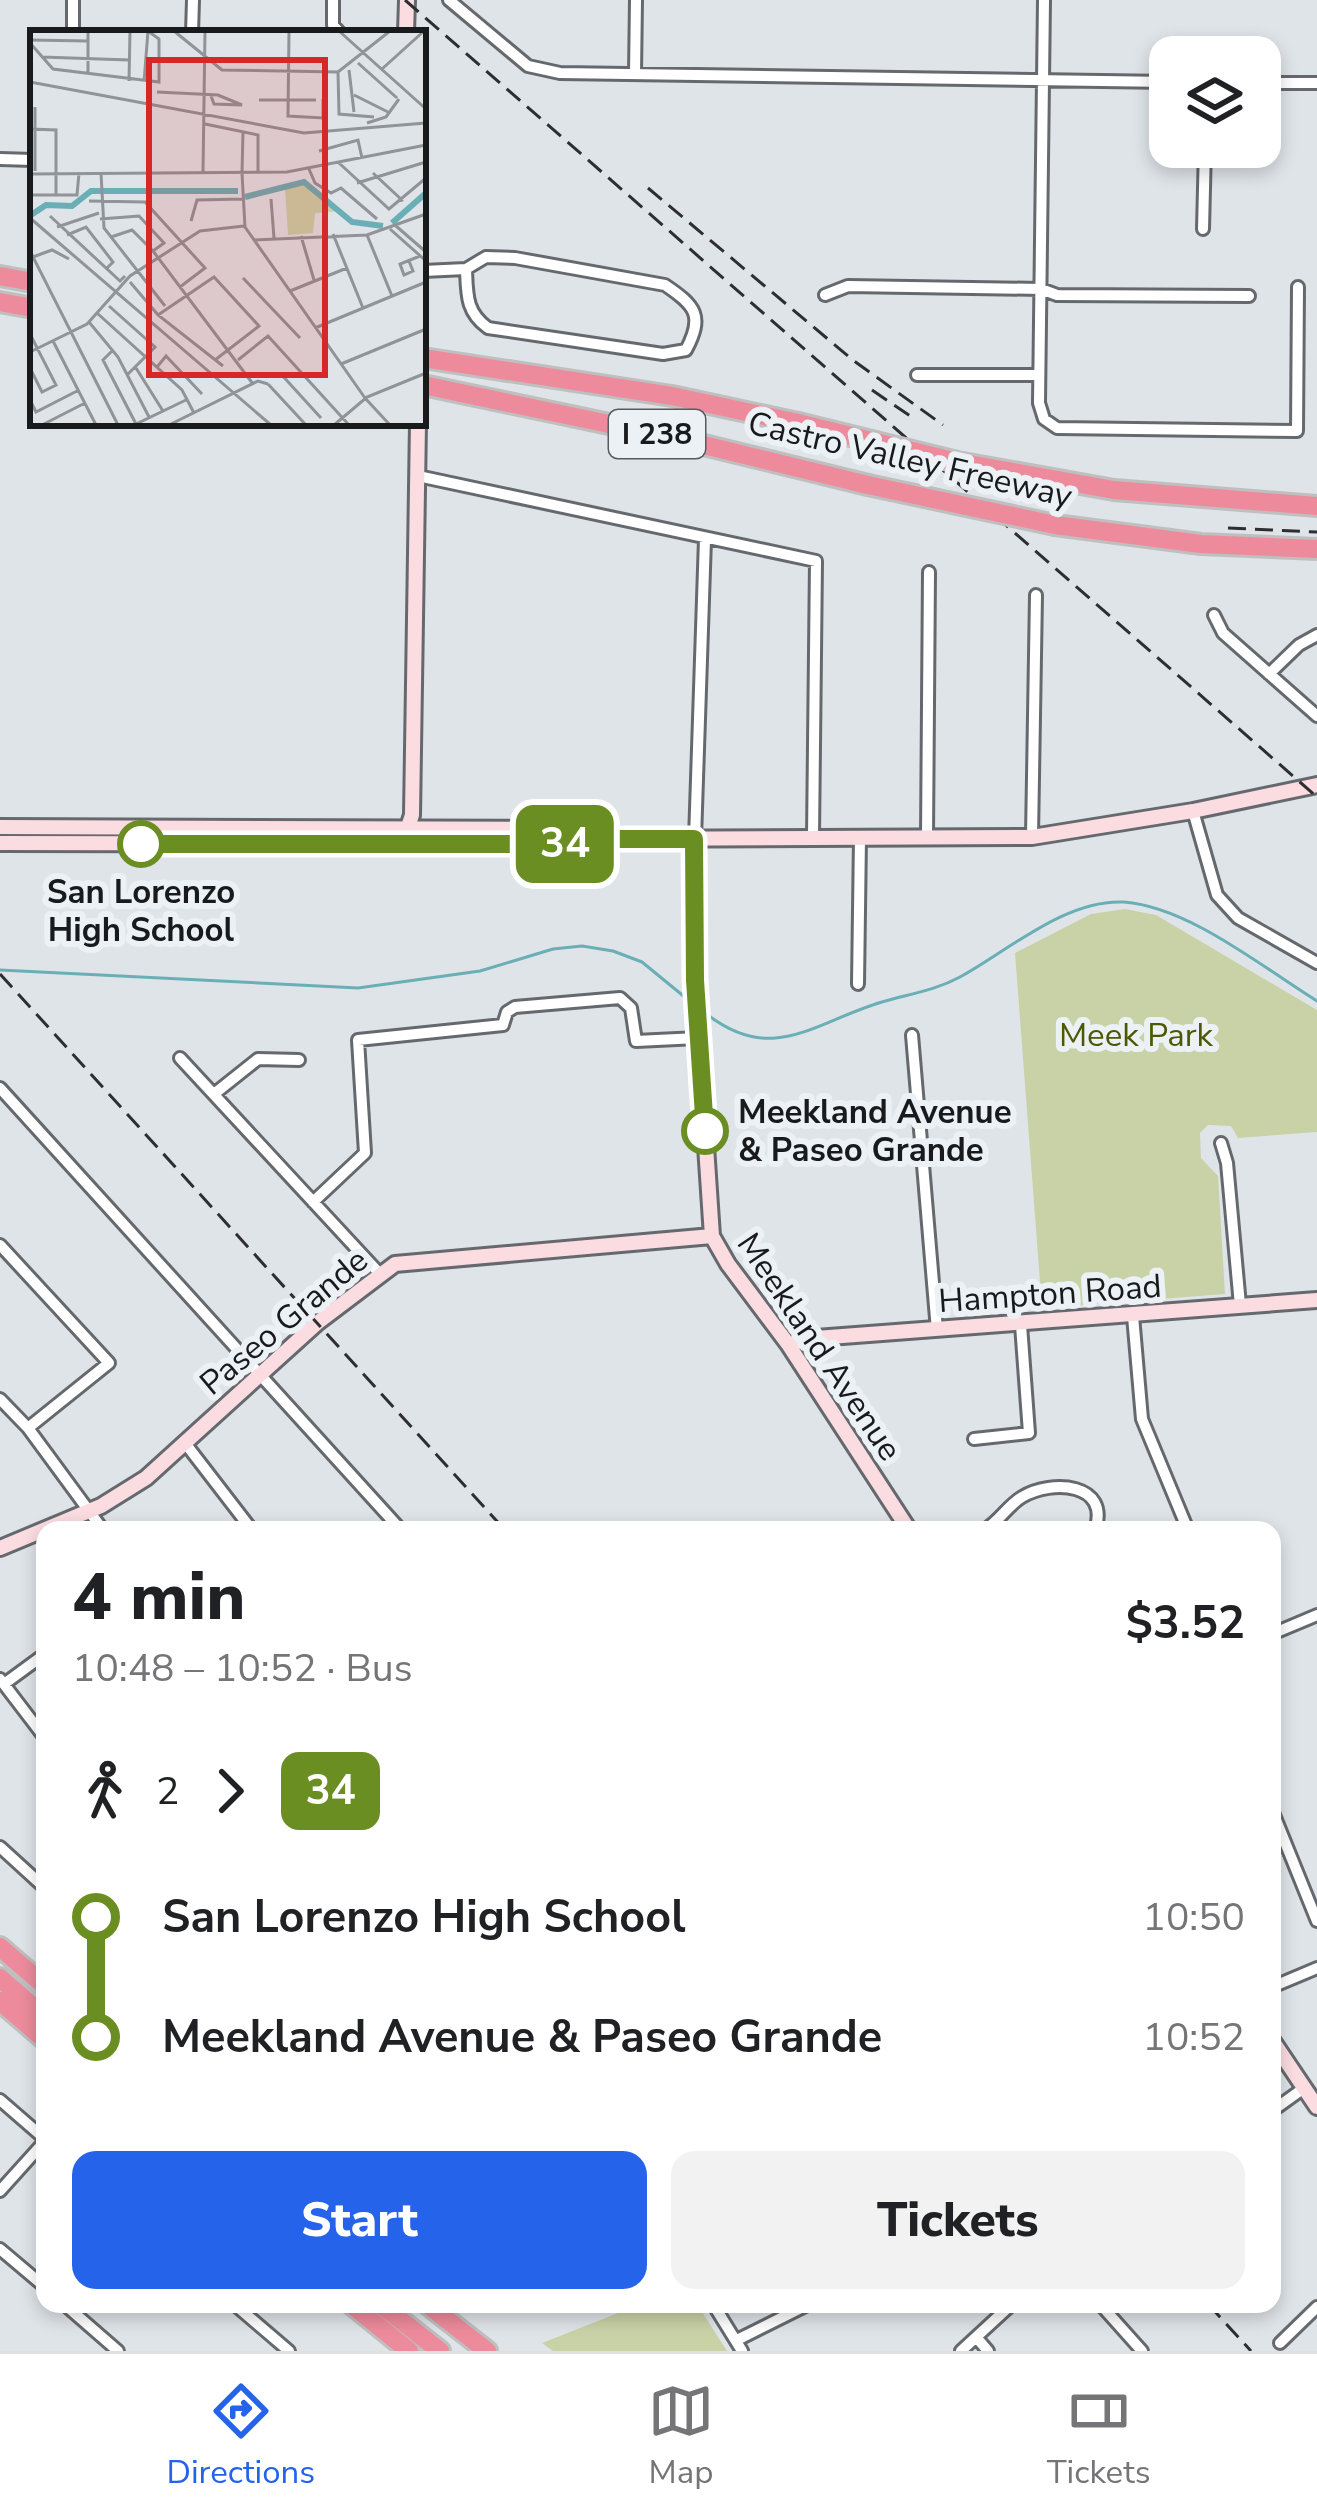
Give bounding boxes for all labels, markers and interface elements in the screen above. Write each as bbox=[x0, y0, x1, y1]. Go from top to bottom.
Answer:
inset map bbox=[30, 30, 426, 426]
map controls bbox=[1149, 36, 1281, 168]
button: layers bbox=[1149, 36, 1281, 168]
street label: Castro Valley Freeway bbox=[744, 401, 1077, 519]
road number: I 238 bbox=[609, 410, 705, 458]
line badge: 34 bbox=[511, 805, 619, 883]
text: 34 bbox=[540, 815, 590, 872]
marker: San Lorenzo High School bbox=[119, 822, 163, 866]
place label: San Lorenzo High School bbox=[47, 870, 235, 953]
park label: Meek Park bbox=[1059, 1013, 1214, 1058]
place label: Meekland Avenue & Paseo Grande bbox=[738, 1090, 1012, 1173]
marker: Meekland Avenue & Paseo Grande bbox=[683, 1109, 727, 1153]
street label: Meekland Avenue bbox=[726, 1224, 912, 1470]
street label: Paseo Grande bbox=[190, 1238, 378, 1406]
street label: Hampton Road bbox=[937, 1264, 1163, 1324]
text: 4 min bbox=[72, 1552, 246, 1642]
text: $3.52 bbox=[1126, 1593, 1245, 1654]
text: 10:48 – 10:52 · Bus bbox=[72, 1642, 412, 1695]
icon: walk bbox=[72, 1758, 138, 1824]
icon: forward bbox=[197, 1758, 263, 1824]
text: 34 bbox=[305, 1762, 356, 1819]
text: 2 bbox=[156, 1765, 179, 1818]
text: San Lorenzo High School bbox=[162, 1887, 686, 1948]
text: 10:50 bbox=[1143, 1891, 1245, 1944]
text: Meekland Avenue & Paseo Grande bbox=[162, 2007, 882, 2068]
text: 10:52 bbox=[1143, 2011, 1245, 2064]
button: Start bbox=[72, 2151, 647, 2289]
button: Tickets bbox=[671, 2151, 1245, 2289]
tab: Directions bbox=[166, 2378, 315, 2495]
tab: Map bbox=[648, 2378, 714, 2495]
tab: Tickets bbox=[1047, 2378, 1151, 2495]

